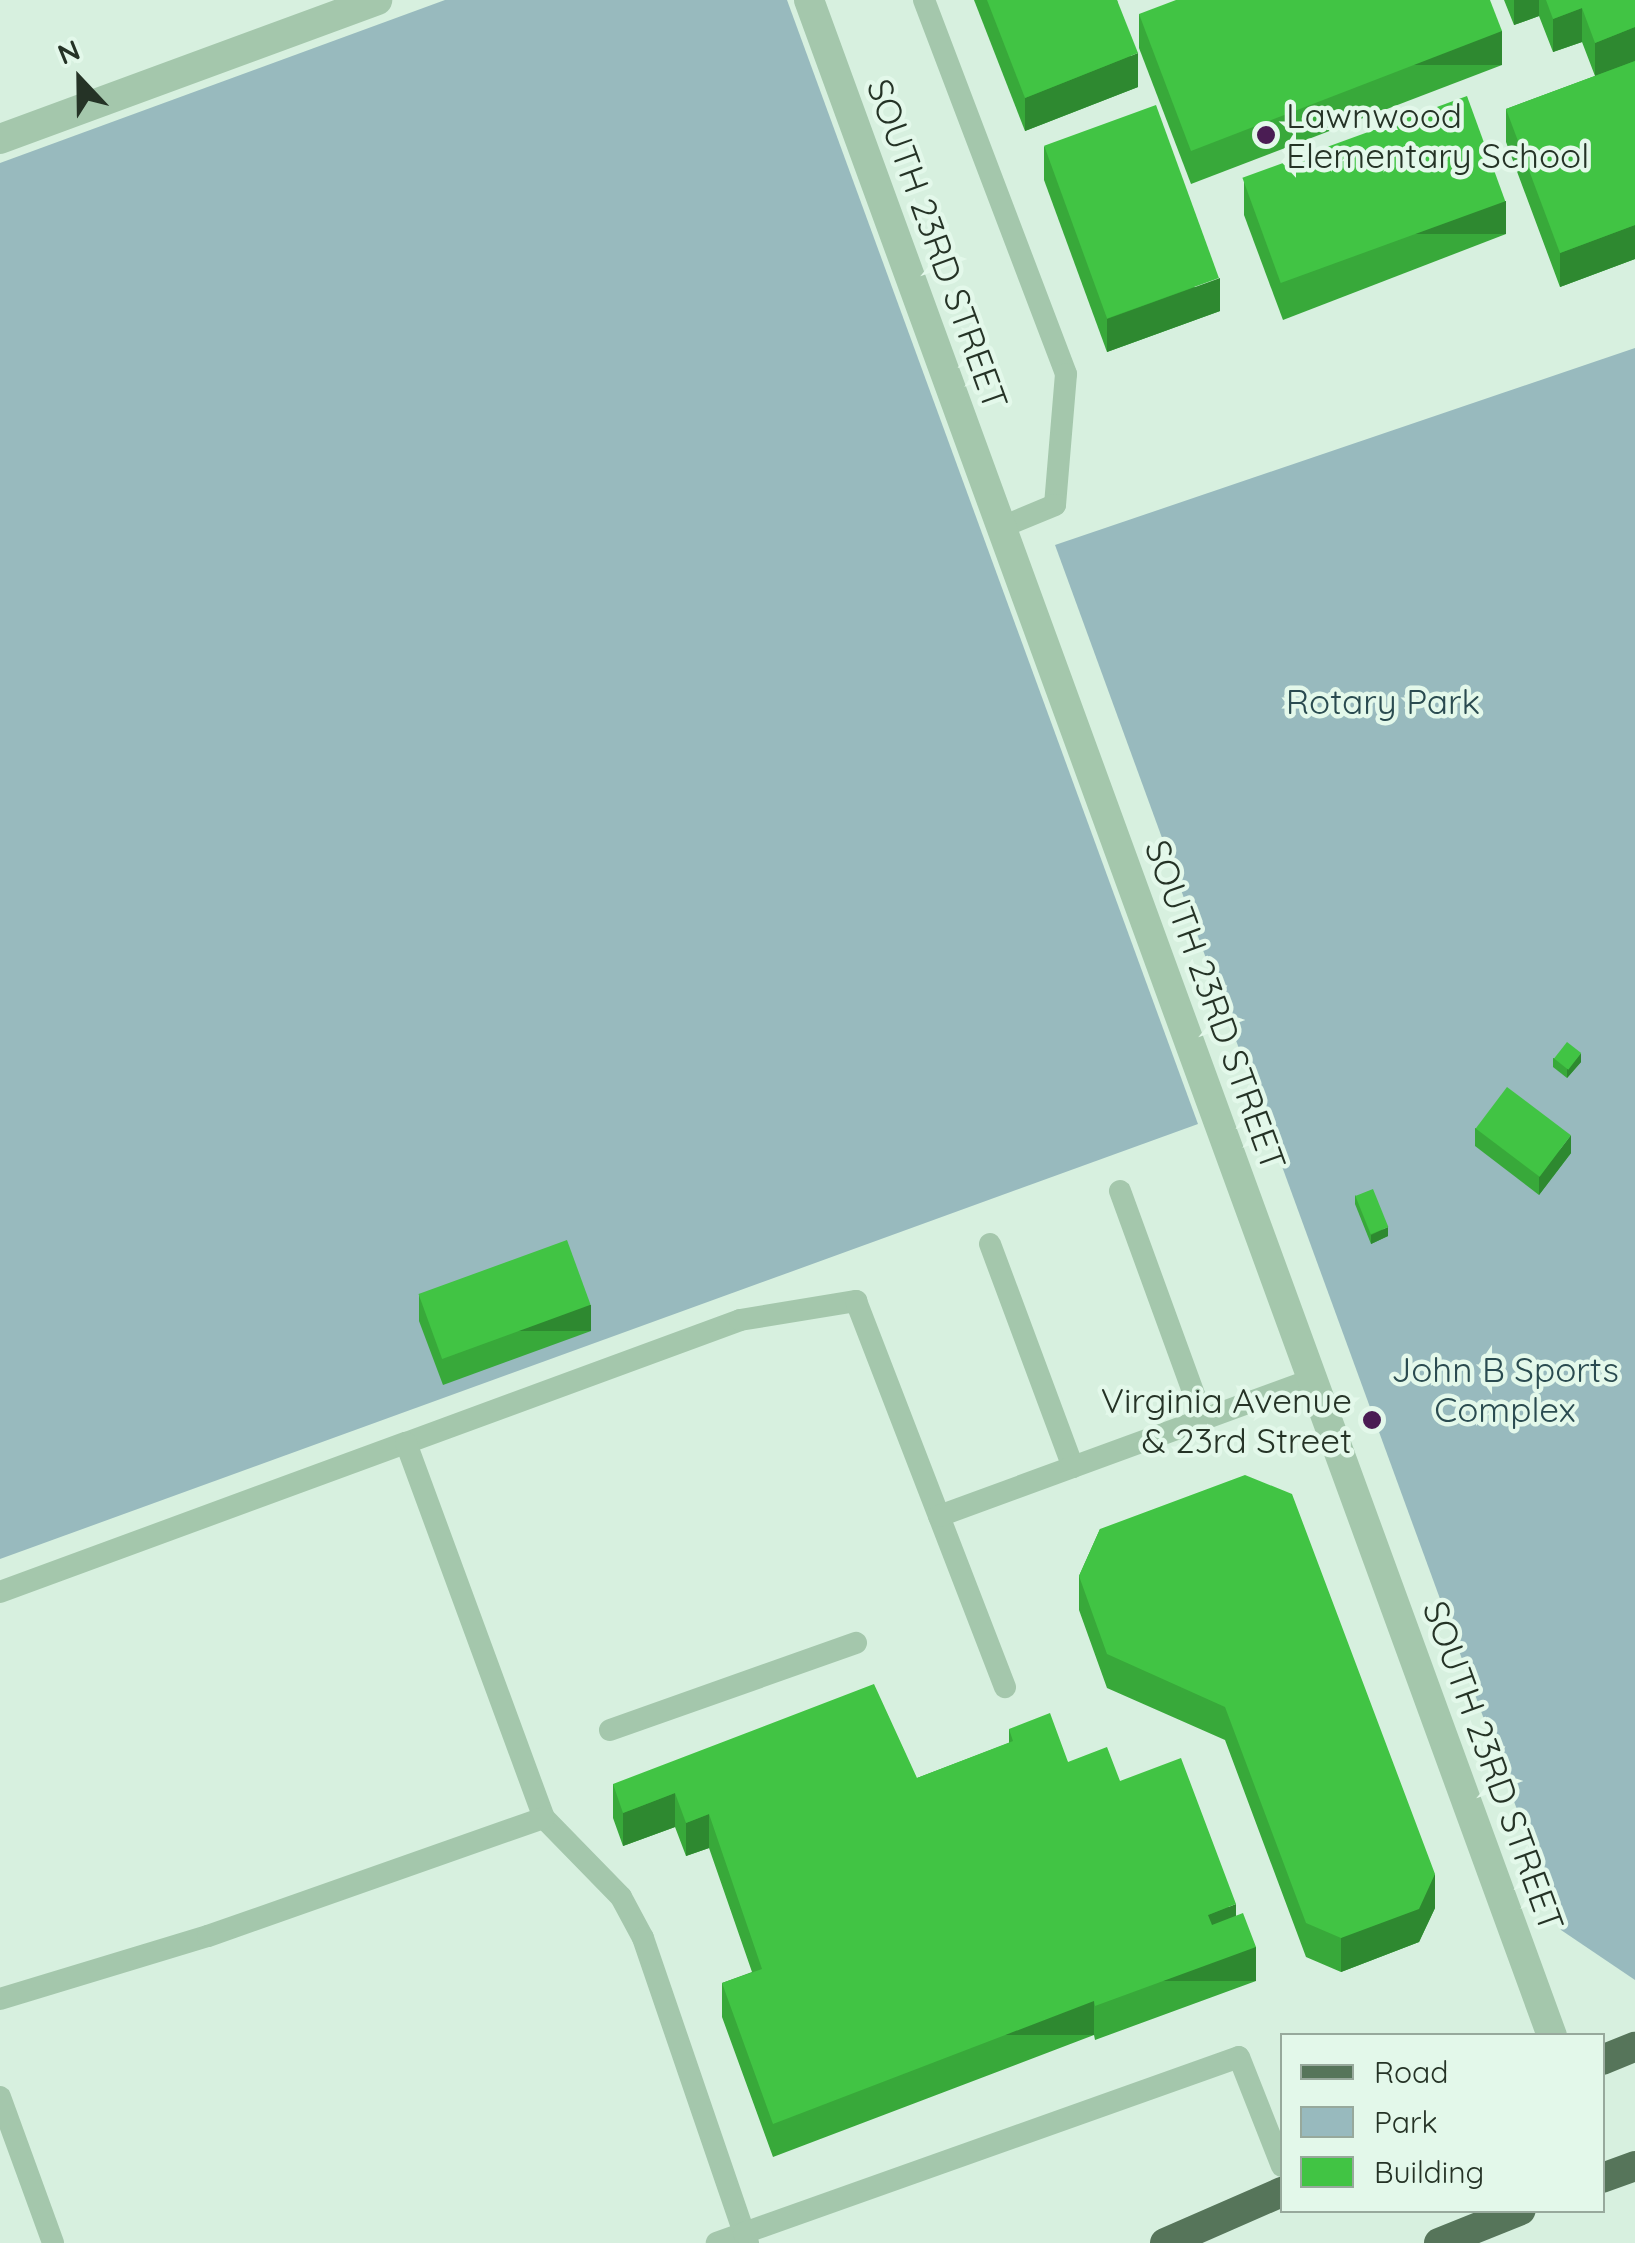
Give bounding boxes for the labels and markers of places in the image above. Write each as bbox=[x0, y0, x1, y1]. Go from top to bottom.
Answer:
place label: Lawnwood Elementary School bbox=[1286, 94, 1589, 176]
marker: Lawnwood Elementary School bbox=[1255, 124, 1277, 146]
place label: Virginia Avenue & 23rd Street bbox=[1101, 1379, 1352, 1461]
marker: Virginia Avenue & 23rd Street bbox=[1361, 1409, 1383, 1431]

